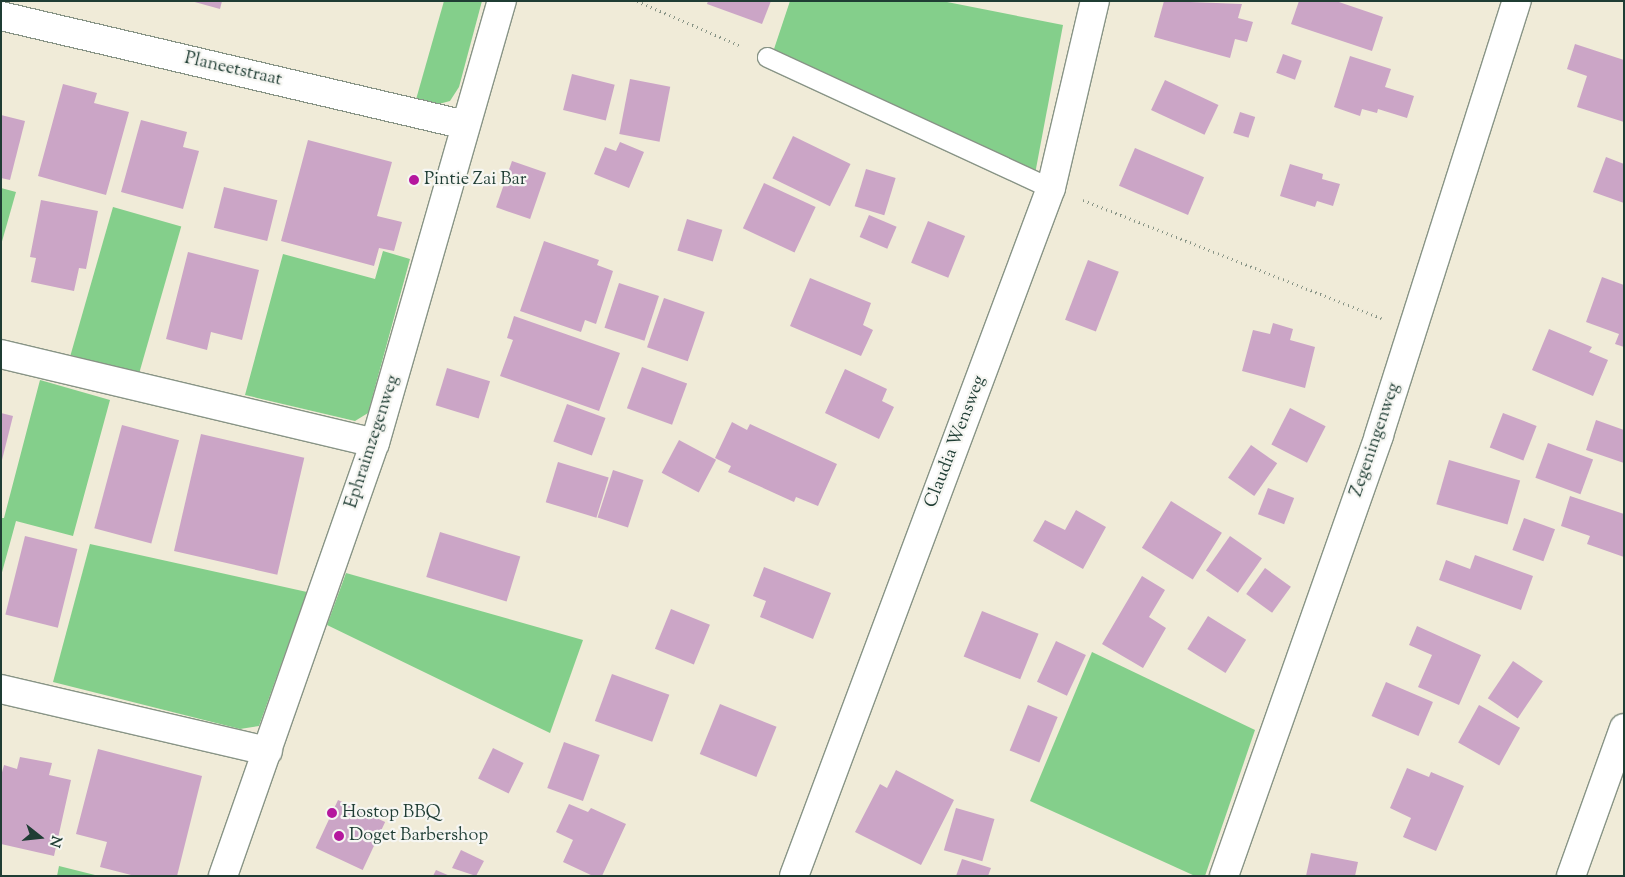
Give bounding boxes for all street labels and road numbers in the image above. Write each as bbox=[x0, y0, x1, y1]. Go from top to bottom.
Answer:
street label: Planeetstraat bbox=[182, 48, 284, 92]
street label: Ephraimzegenweg bbox=[341, 373, 405, 511]
street label: Claudia Wensweg bbox=[921, 373, 991, 511]
street label: Zegeningenweg bbox=[1346, 380, 1406, 500]

